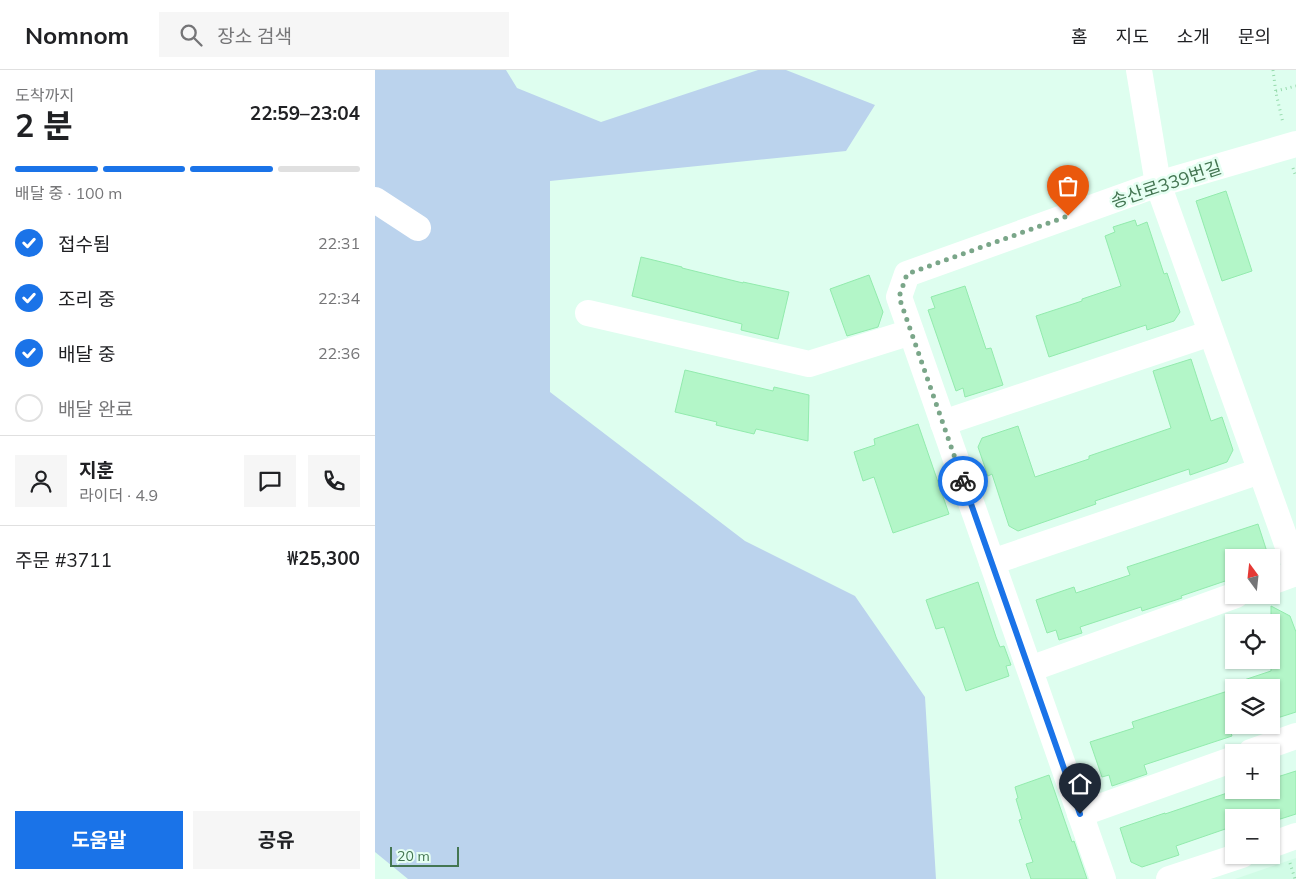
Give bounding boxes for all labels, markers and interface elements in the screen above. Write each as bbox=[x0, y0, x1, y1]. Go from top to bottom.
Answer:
search box bbox=[159, 12, 509, 57]
text: Nomnom bbox=[25, 20, 129, 50]
icon: search bbox=[177, 21, 205, 49]
text: 장소 검색 bbox=[217, 24, 292, 48]
text: 홈 bbox=[1071, 25, 1088, 48]
text: 지도 bbox=[1116, 25, 1149, 48]
text: 소개 bbox=[1177, 25, 1210, 48]
text: 문의 bbox=[1238, 25, 1271, 48]
text: 도착까지 bbox=[15, 85, 74, 105]
text: 22:59–23:04 bbox=[250, 101, 360, 125]
text: 2 분 bbox=[15, 105, 72, 145]
street label: 송산로339번길 bbox=[1108, 155, 1224, 213]
pin bbox=[1047, 165, 1089, 216]
icon: bag bbox=[1054, 172, 1082, 200]
text: 배달 중 · 100 m bbox=[15, 183, 122, 203]
icon: check bbox=[15, 229, 43, 257]
text: 접수됨 bbox=[58, 232, 110, 256]
text: 22:31 bbox=[318, 233, 360, 253]
icon: check bbox=[15, 284, 43, 312]
text: 조리 중 bbox=[58, 287, 115, 311]
text: 22:34 bbox=[318, 288, 360, 308]
icon: check bbox=[15, 339, 43, 367]
text: 배달 중 bbox=[58, 342, 115, 366]
text: 22:36 bbox=[318, 343, 360, 363]
text: 배달 완료 bbox=[58, 397, 133, 421]
button: person bbox=[15, 455, 67, 507]
button: chat bbox=[244, 455, 296, 507]
button: phone bbox=[308, 455, 360, 507]
courier bbox=[938, 456, 988, 506]
text: 지훈 bbox=[79, 458, 114, 482]
icon: bike bbox=[949, 467, 977, 495]
text: 라이더 · 4.9 bbox=[79, 485, 158, 505]
text: ₩25,300 bbox=[287, 546, 360, 570]
text: 주문 #3711 bbox=[15, 548, 112, 572]
north arrow bbox=[1225, 549, 1280, 604]
map controls bbox=[1225, 549, 1280, 864]
button: locate bbox=[1225, 614, 1280, 669]
button: layers bbox=[1225, 679, 1280, 734]
button: + bbox=[1225, 744, 1280, 799]
pin bbox=[1059, 763, 1101, 814]
icon: home bbox=[1066, 770, 1094, 798]
button: − bbox=[1225, 809, 1280, 864]
button: 도움말 bbox=[15, 811, 183, 869]
button: 공유 bbox=[193, 811, 360, 869]
scale bar bbox=[390, 844, 459, 867]
text: 20 m bbox=[397, 847, 430, 865]

